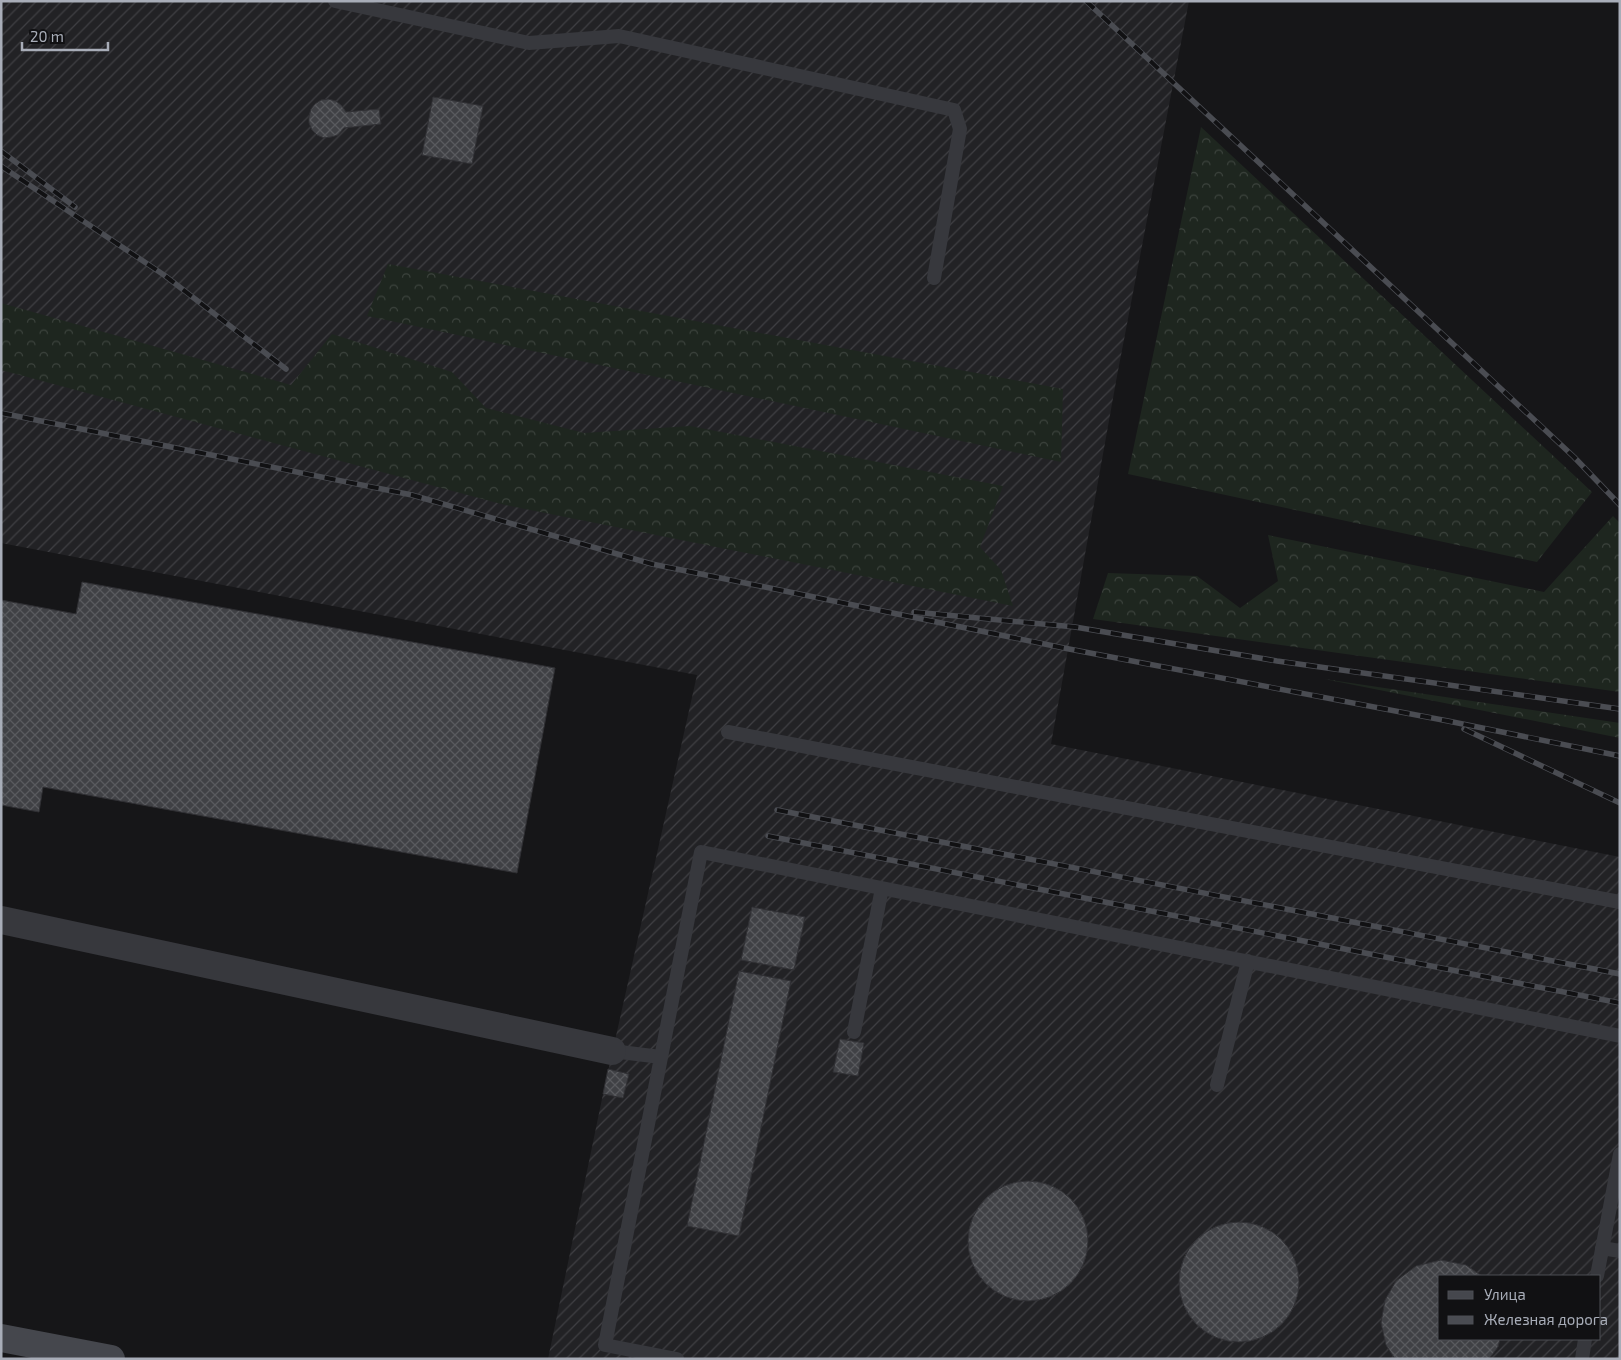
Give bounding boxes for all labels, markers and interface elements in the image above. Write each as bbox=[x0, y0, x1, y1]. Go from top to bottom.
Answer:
scale bar bbox=[22, 20, 109, 52]
text: 20 m bbox=[30, 27, 64, 45]
legend bbox=[1438, 1275, 1601, 1340]
text: Улица bbox=[1484, 1285, 1526, 1303]
text: Железная дорога bbox=[1484, 1310, 1608, 1328]

